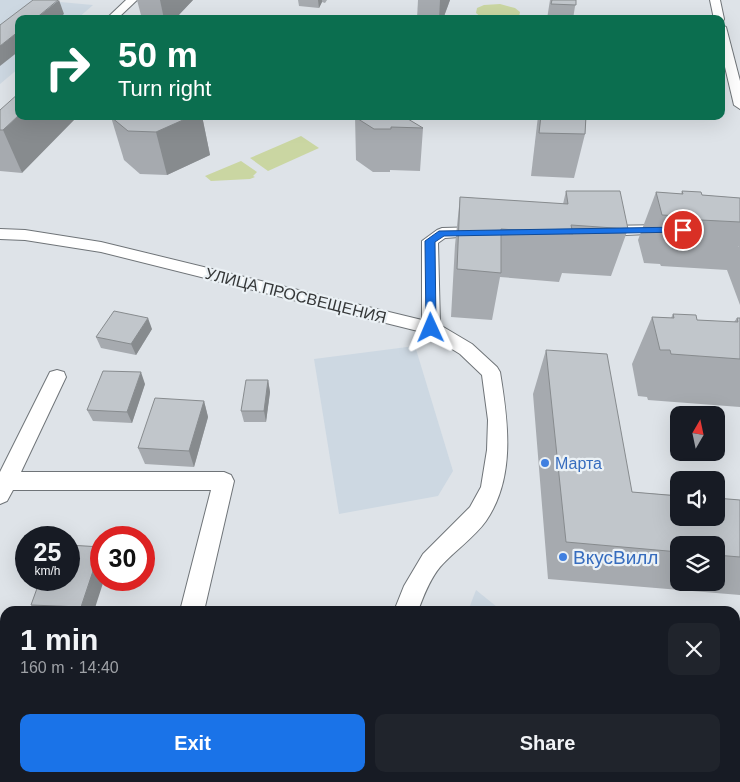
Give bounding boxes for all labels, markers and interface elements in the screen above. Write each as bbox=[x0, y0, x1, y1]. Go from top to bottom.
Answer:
icon: right bbox=[35, 35, 100, 100]
text: 50 m bbox=[118, 35, 198, 74]
text: Turn right bbox=[118, 76, 211, 101]
pin bbox=[662, 209, 704, 251]
icon: arrive bbox=[669, 216, 697, 244]
street label: УЛИЦА ПРОСВЕЩЕНИЯ bbox=[204, 265, 388, 326]
position arrow bbox=[404, 301, 456, 353]
north arrow bbox=[670, 406, 725, 461]
map controls bbox=[670, 406, 725, 591]
place label: Марта bbox=[555, 455, 602, 472]
marker: Марта bbox=[539, 457, 551, 469]
button: sound bbox=[670, 471, 725, 526]
speed limit sign: 30 bbox=[90, 526, 155, 591]
button: layers bbox=[670, 536, 725, 591]
text: 25 bbox=[34, 538, 61, 566]
place label: ВкусВилл bbox=[573, 547, 658, 568]
marker: ВкусВилл bbox=[557, 551, 569, 563]
text: km/h bbox=[34, 564, 61, 578]
text: 1 min bbox=[20, 623, 98, 656]
button: close bbox=[668, 623, 720, 675]
text: 160 m · 14:40 bbox=[20, 659, 119, 676]
button: Exit bbox=[20, 714, 365, 772]
button: Share bbox=[375, 714, 720, 772]

